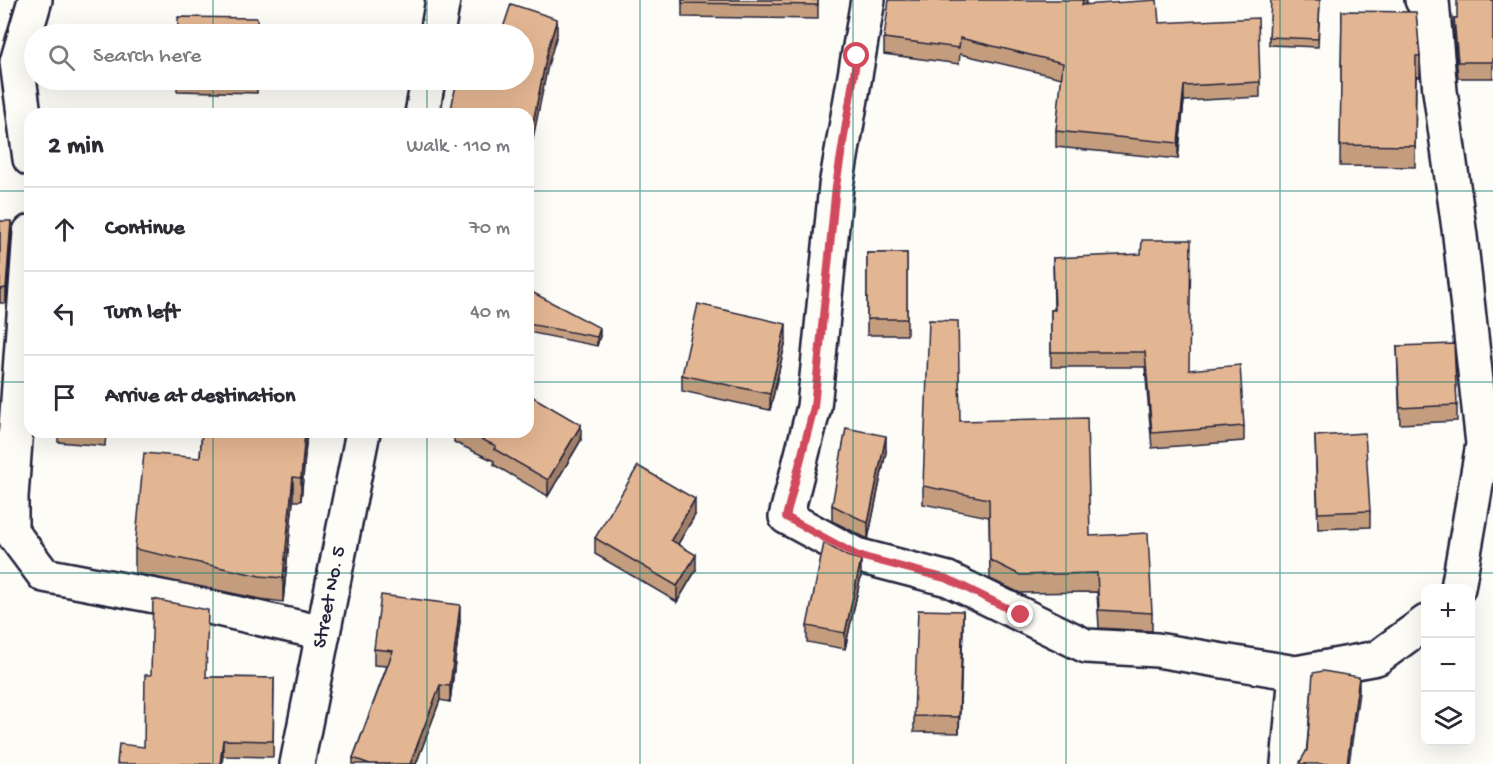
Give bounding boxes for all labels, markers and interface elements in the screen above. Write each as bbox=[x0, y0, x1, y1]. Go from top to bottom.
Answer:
search box bbox=[24, 24, 534, 90]
icon: search bbox=[45, 41, 78, 74]
route start bbox=[843, 42, 869, 68]
text: Search here bbox=[93, 44, 201, 70]
text: 2 min bbox=[48, 132, 103, 163]
text: Walk · 110 m bbox=[406, 136, 510, 159]
icon: ahead bbox=[48, 213, 81, 246]
text: Continue bbox=[105, 216, 185, 242]
text: 70 m bbox=[469, 218, 510, 241]
icon: left bbox=[48, 297, 81, 330]
text: Turn left bbox=[105, 300, 179, 326]
text: 40 m bbox=[470, 302, 510, 325]
icon: arrive bbox=[48, 381, 81, 414]
text: Arrive at destination bbox=[105, 384, 295, 410]
street label: Street No. 5 bbox=[309, 544, 351, 650]
map controls bbox=[1421, 584, 1475, 746]
button: + bbox=[1421, 584, 1475, 638]
route end bbox=[1007, 601, 1033, 627]
button: − bbox=[1421, 638, 1475, 692]
button: layers bbox=[1421, 692, 1475, 746]

